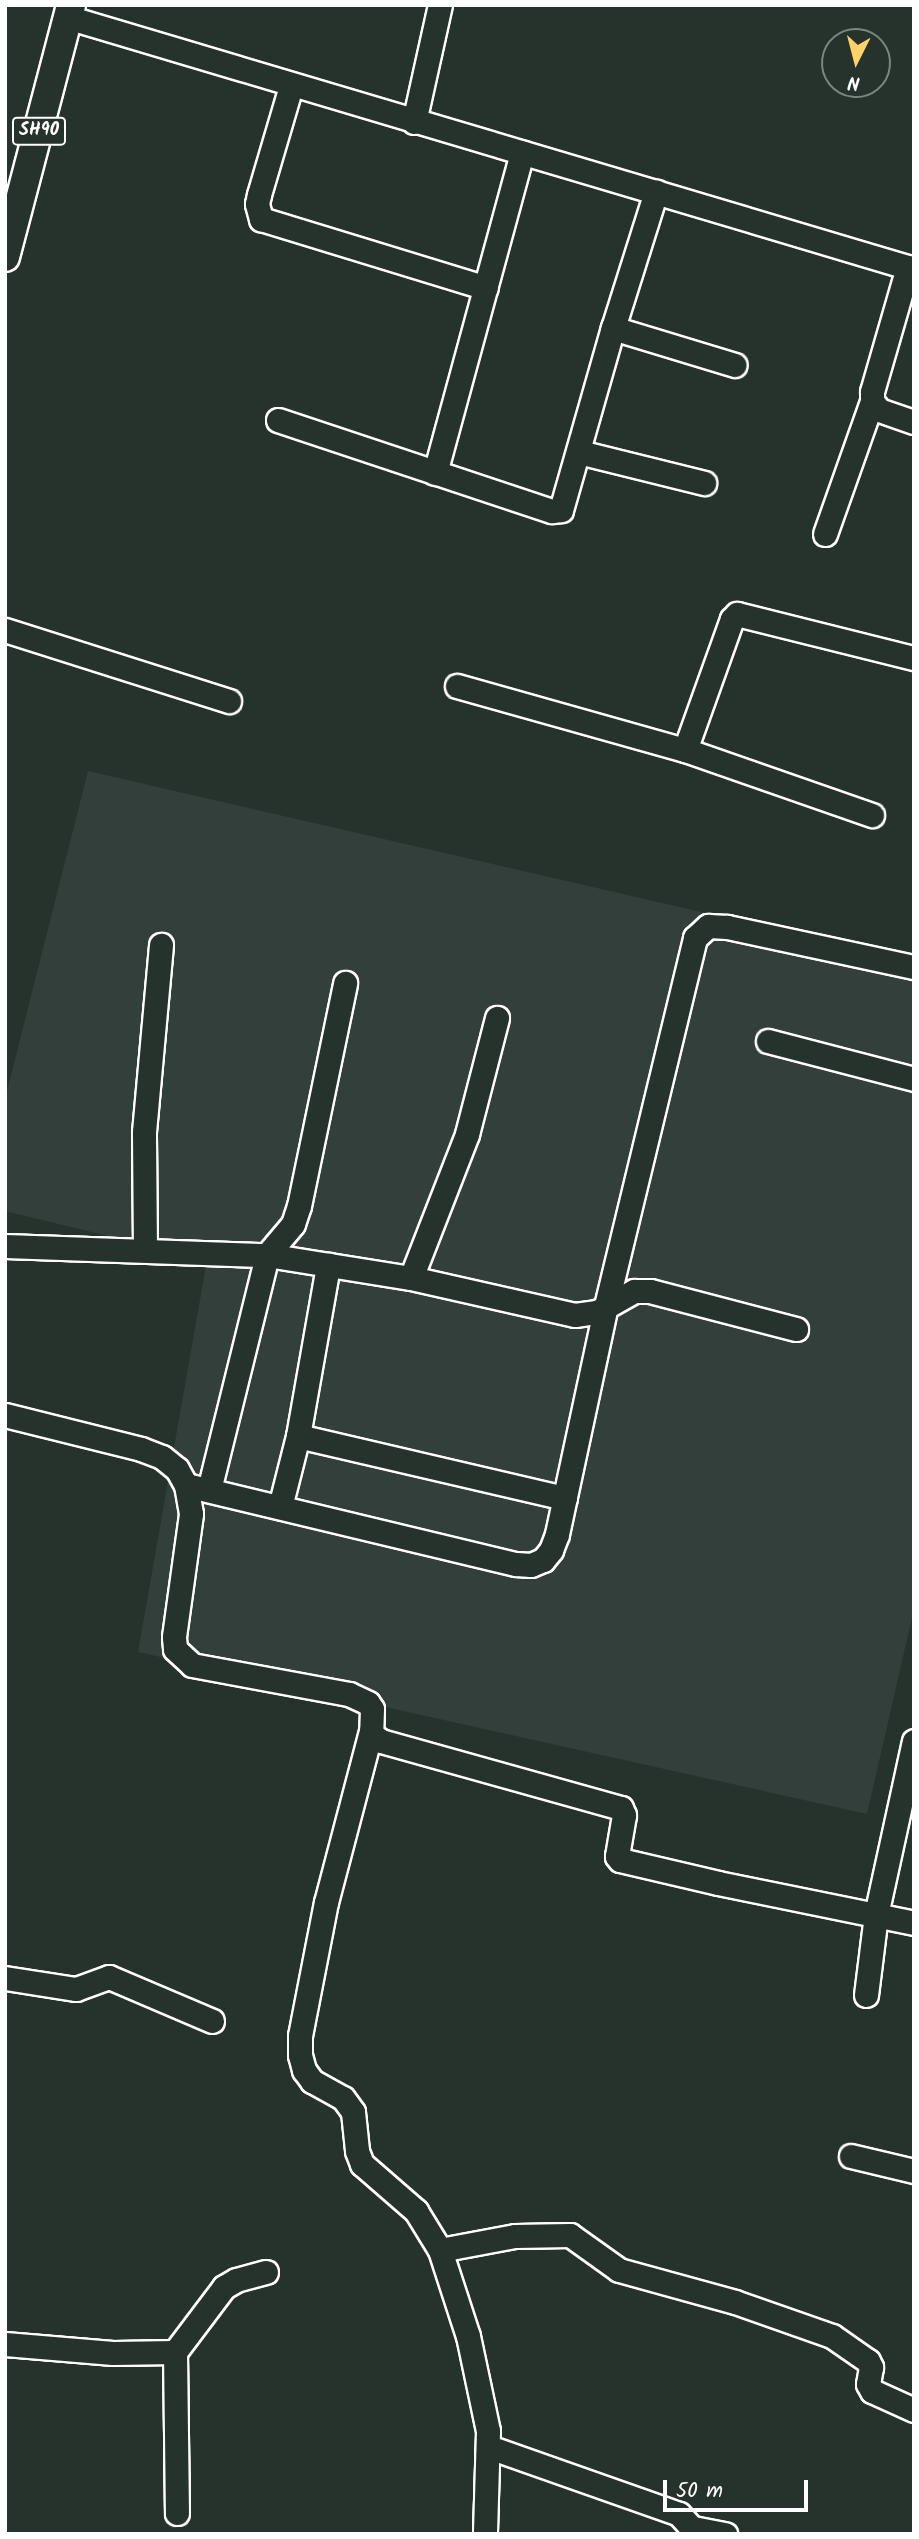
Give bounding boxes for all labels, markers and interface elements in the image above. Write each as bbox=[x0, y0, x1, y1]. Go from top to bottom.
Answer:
north arrow bbox=[821, 28, 891, 98]
text: N bbox=[846, 66, 862, 97]
road number: SH90 bbox=[11, 116, 67, 146]
scale bar bbox=[667, 2466, 812, 2510]
text: 50 m bbox=[676, 2475, 723, 2508]

